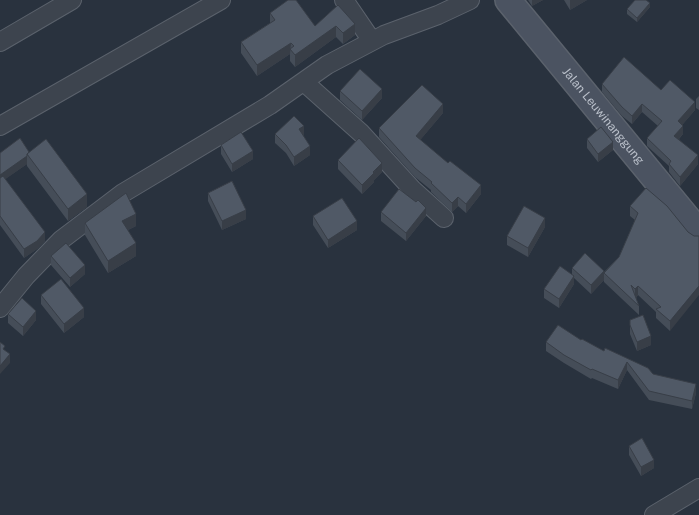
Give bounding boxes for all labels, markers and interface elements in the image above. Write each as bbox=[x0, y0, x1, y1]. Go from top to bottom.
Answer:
street label: Jalan Leuwinanggung bbox=[560, 65, 647, 167]

